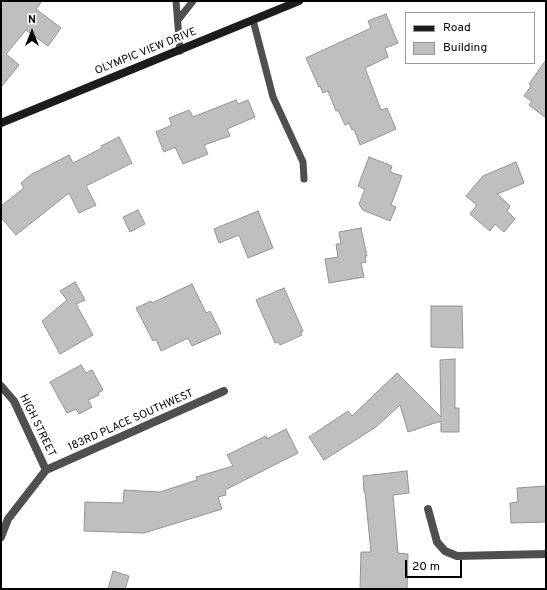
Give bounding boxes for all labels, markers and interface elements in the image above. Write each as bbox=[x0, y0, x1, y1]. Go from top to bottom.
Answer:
north arrow bbox=[12, 12, 52, 52]
legend bbox=[405, 12, 535, 64]
text: N bbox=[28, 13, 36, 27]
text: Road bbox=[443, 20, 471, 36]
street label: OLYMPIC VIEW DRIVE bbox=[93, 26, 199, 78]
text: Building bbox=[443, 40, 487, 56]
street label: 183RD PLACE SOUTHWEST bbox=[66, 387, 196, 455]
street label: HIGH STREET bbox=[16, 392, 58, 460]
scale bar bbox=[407, 552, 464, 578]
text: 20 m bbox=[412, 559, 440, 575]

